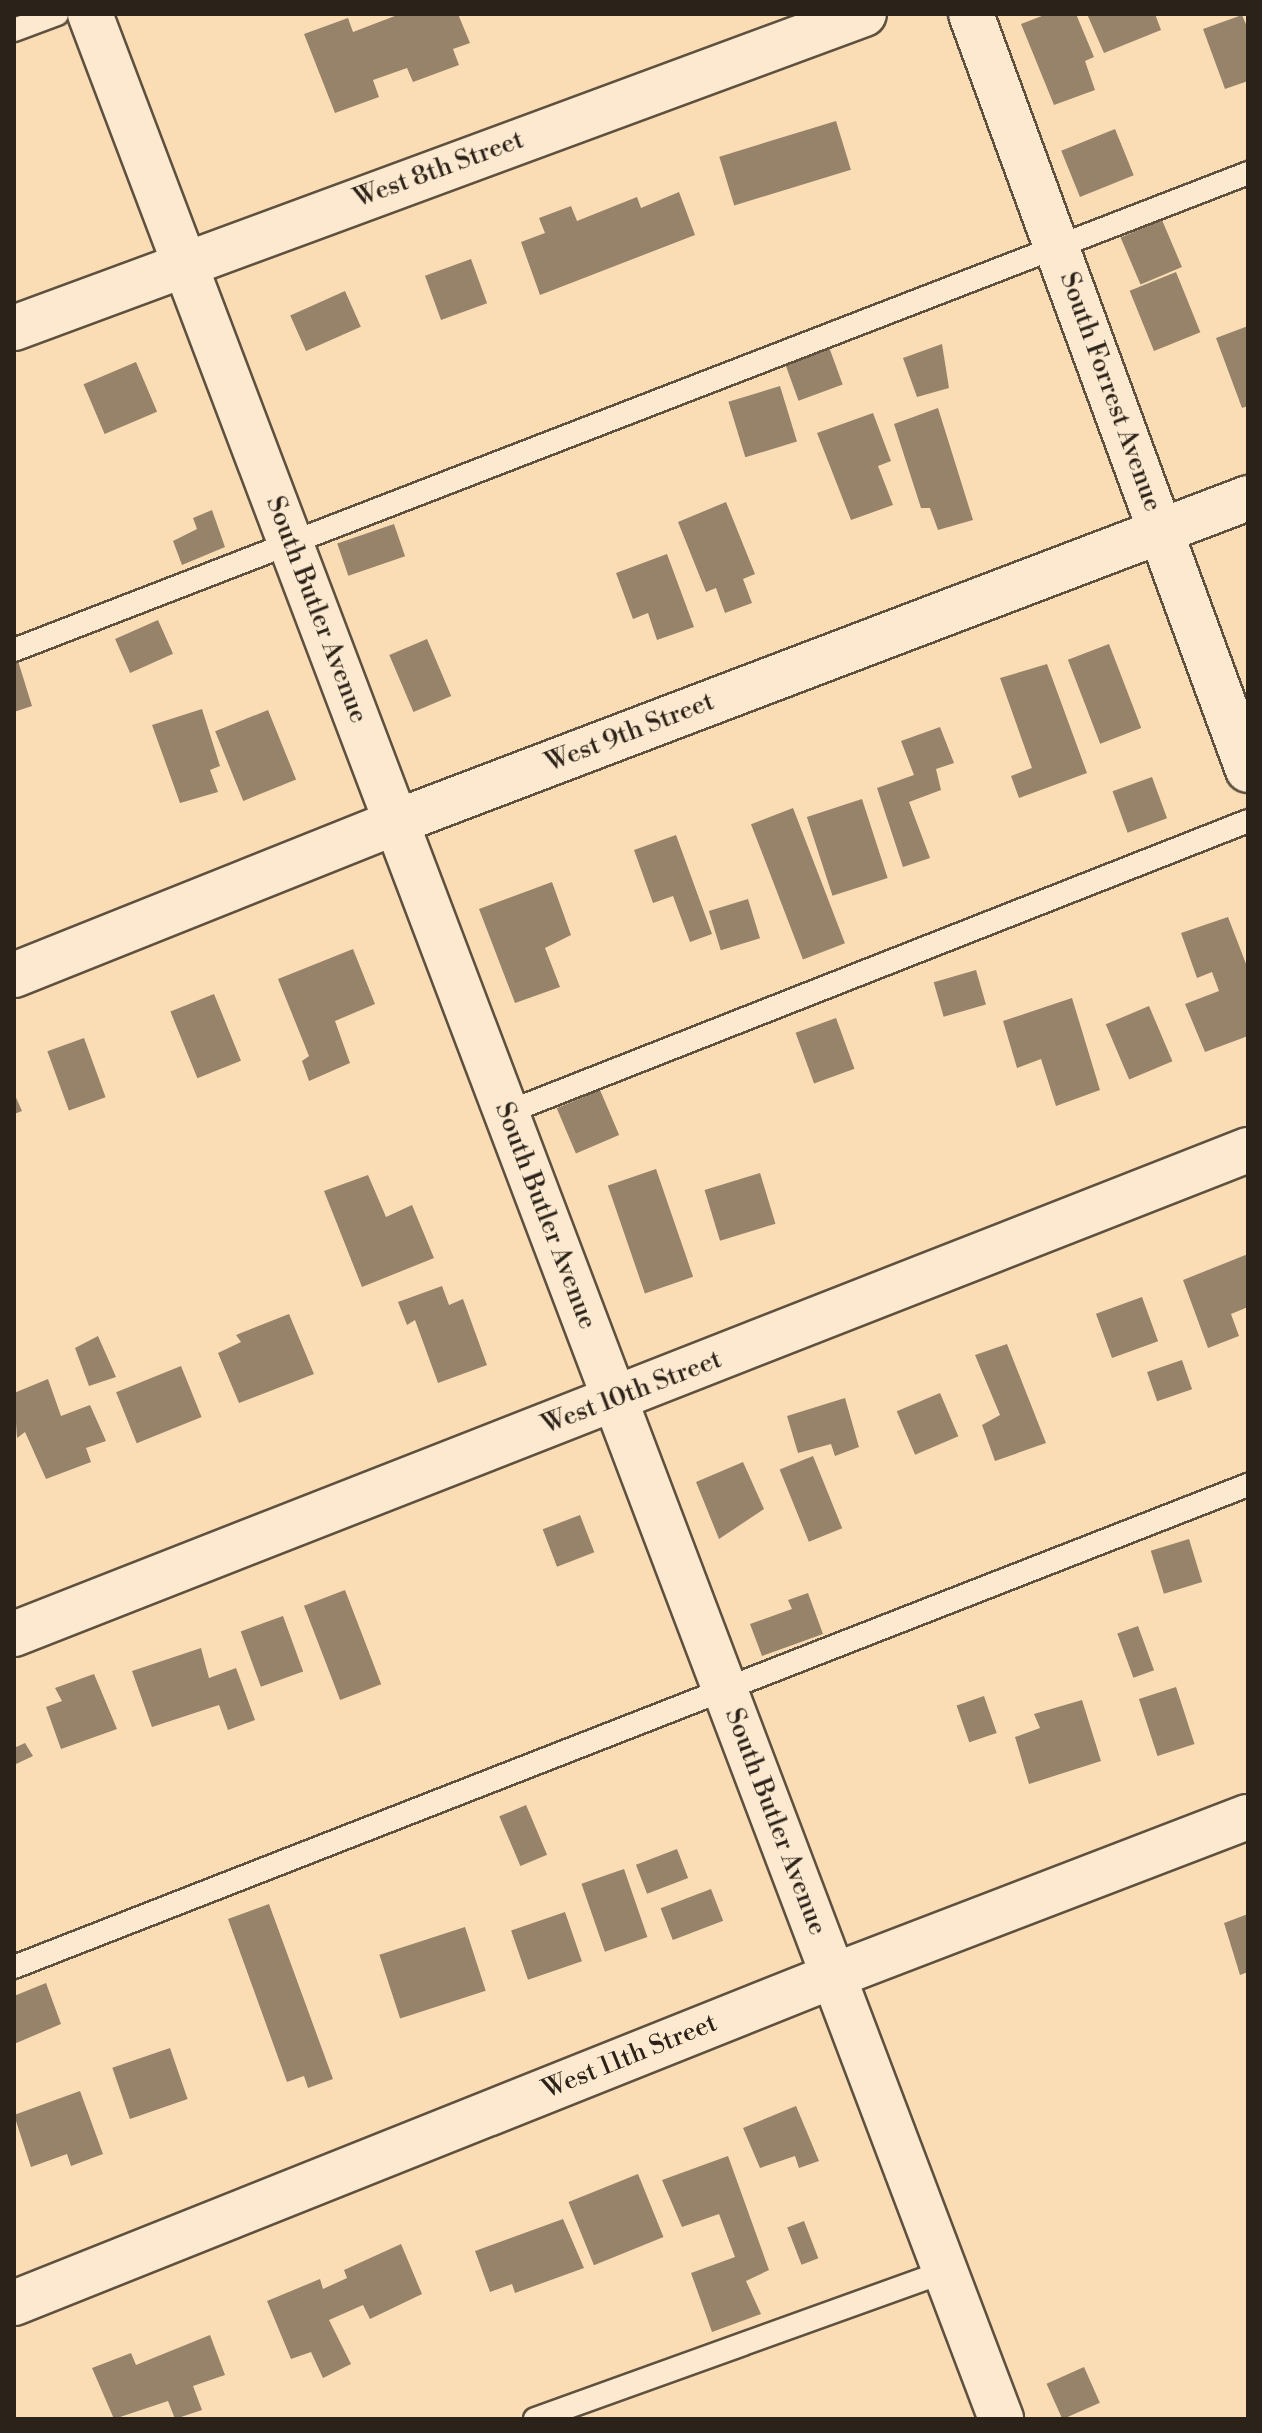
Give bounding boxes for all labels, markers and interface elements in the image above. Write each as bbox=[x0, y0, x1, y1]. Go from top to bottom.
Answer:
street label: West 8th Street bbox=[350, 125, 528, 215]
street label: South Forrest Avenue bbox=[1052, 268, 1168, 516]
street label: South Butler Avenue bbox=[258, 492, 374, 728]
street label: West 9th Street bbox=[541, 687, 719, 779]
street label: South Butler Avenue bbox=[487, 1098, 603, 1334]
street label: West 10th Street bbox=[538, 1344, 726, 1442]
street label: South Butler Avenue bbox=[717, 1704, 833, 1940]
street label: West 11th Street bbox=[538, 2008, 722, 2106]

